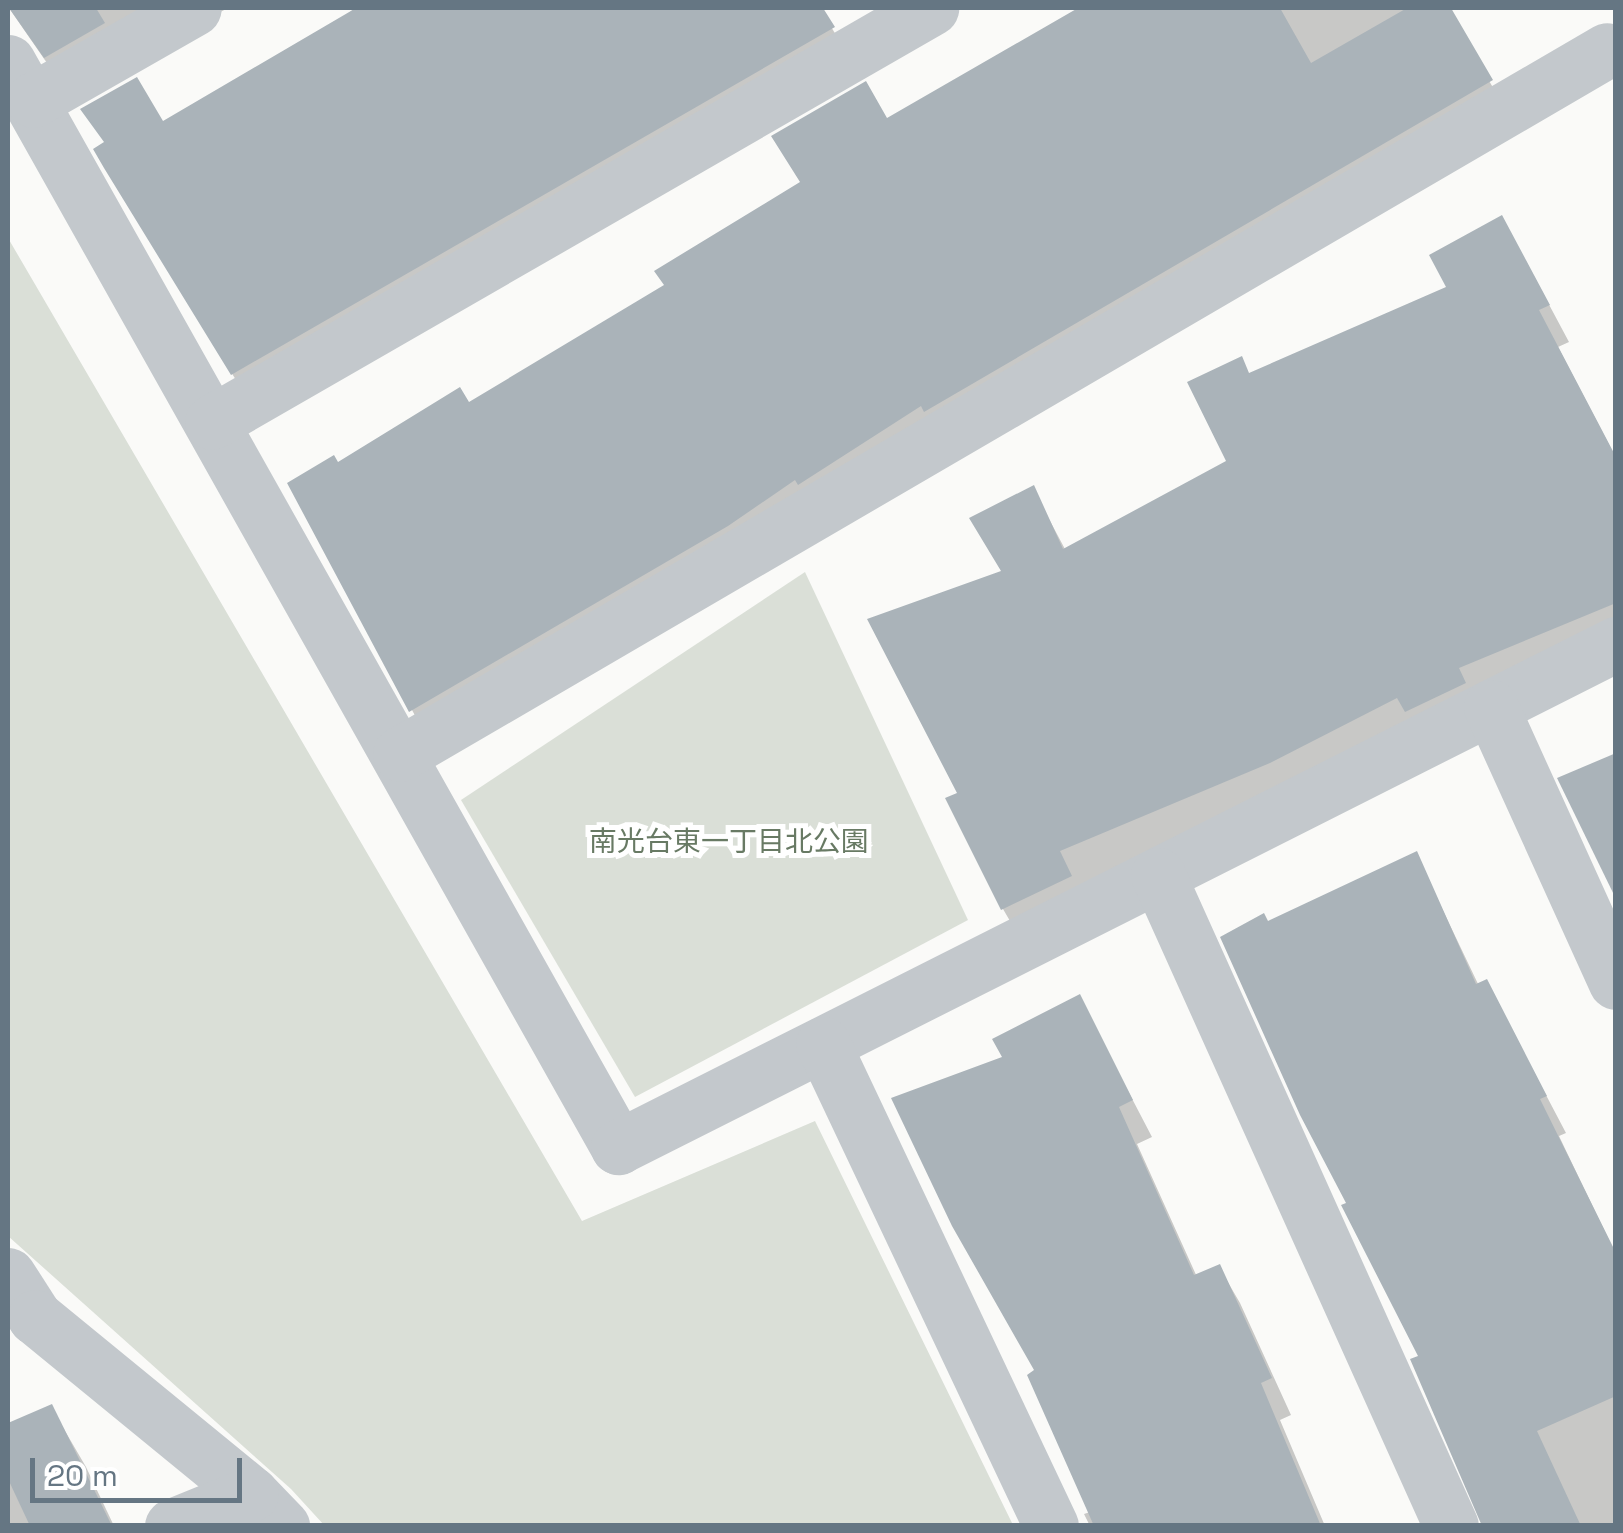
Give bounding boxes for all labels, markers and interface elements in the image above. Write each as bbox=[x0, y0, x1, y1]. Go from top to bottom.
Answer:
park label: 南光台東一丁目北公園 bbox=[589, 824, 869, 858]
scale bar bbox=[35, 1438, 248, 1500]
text: 20 m bbox=[47, 1456, 118, 1495]

